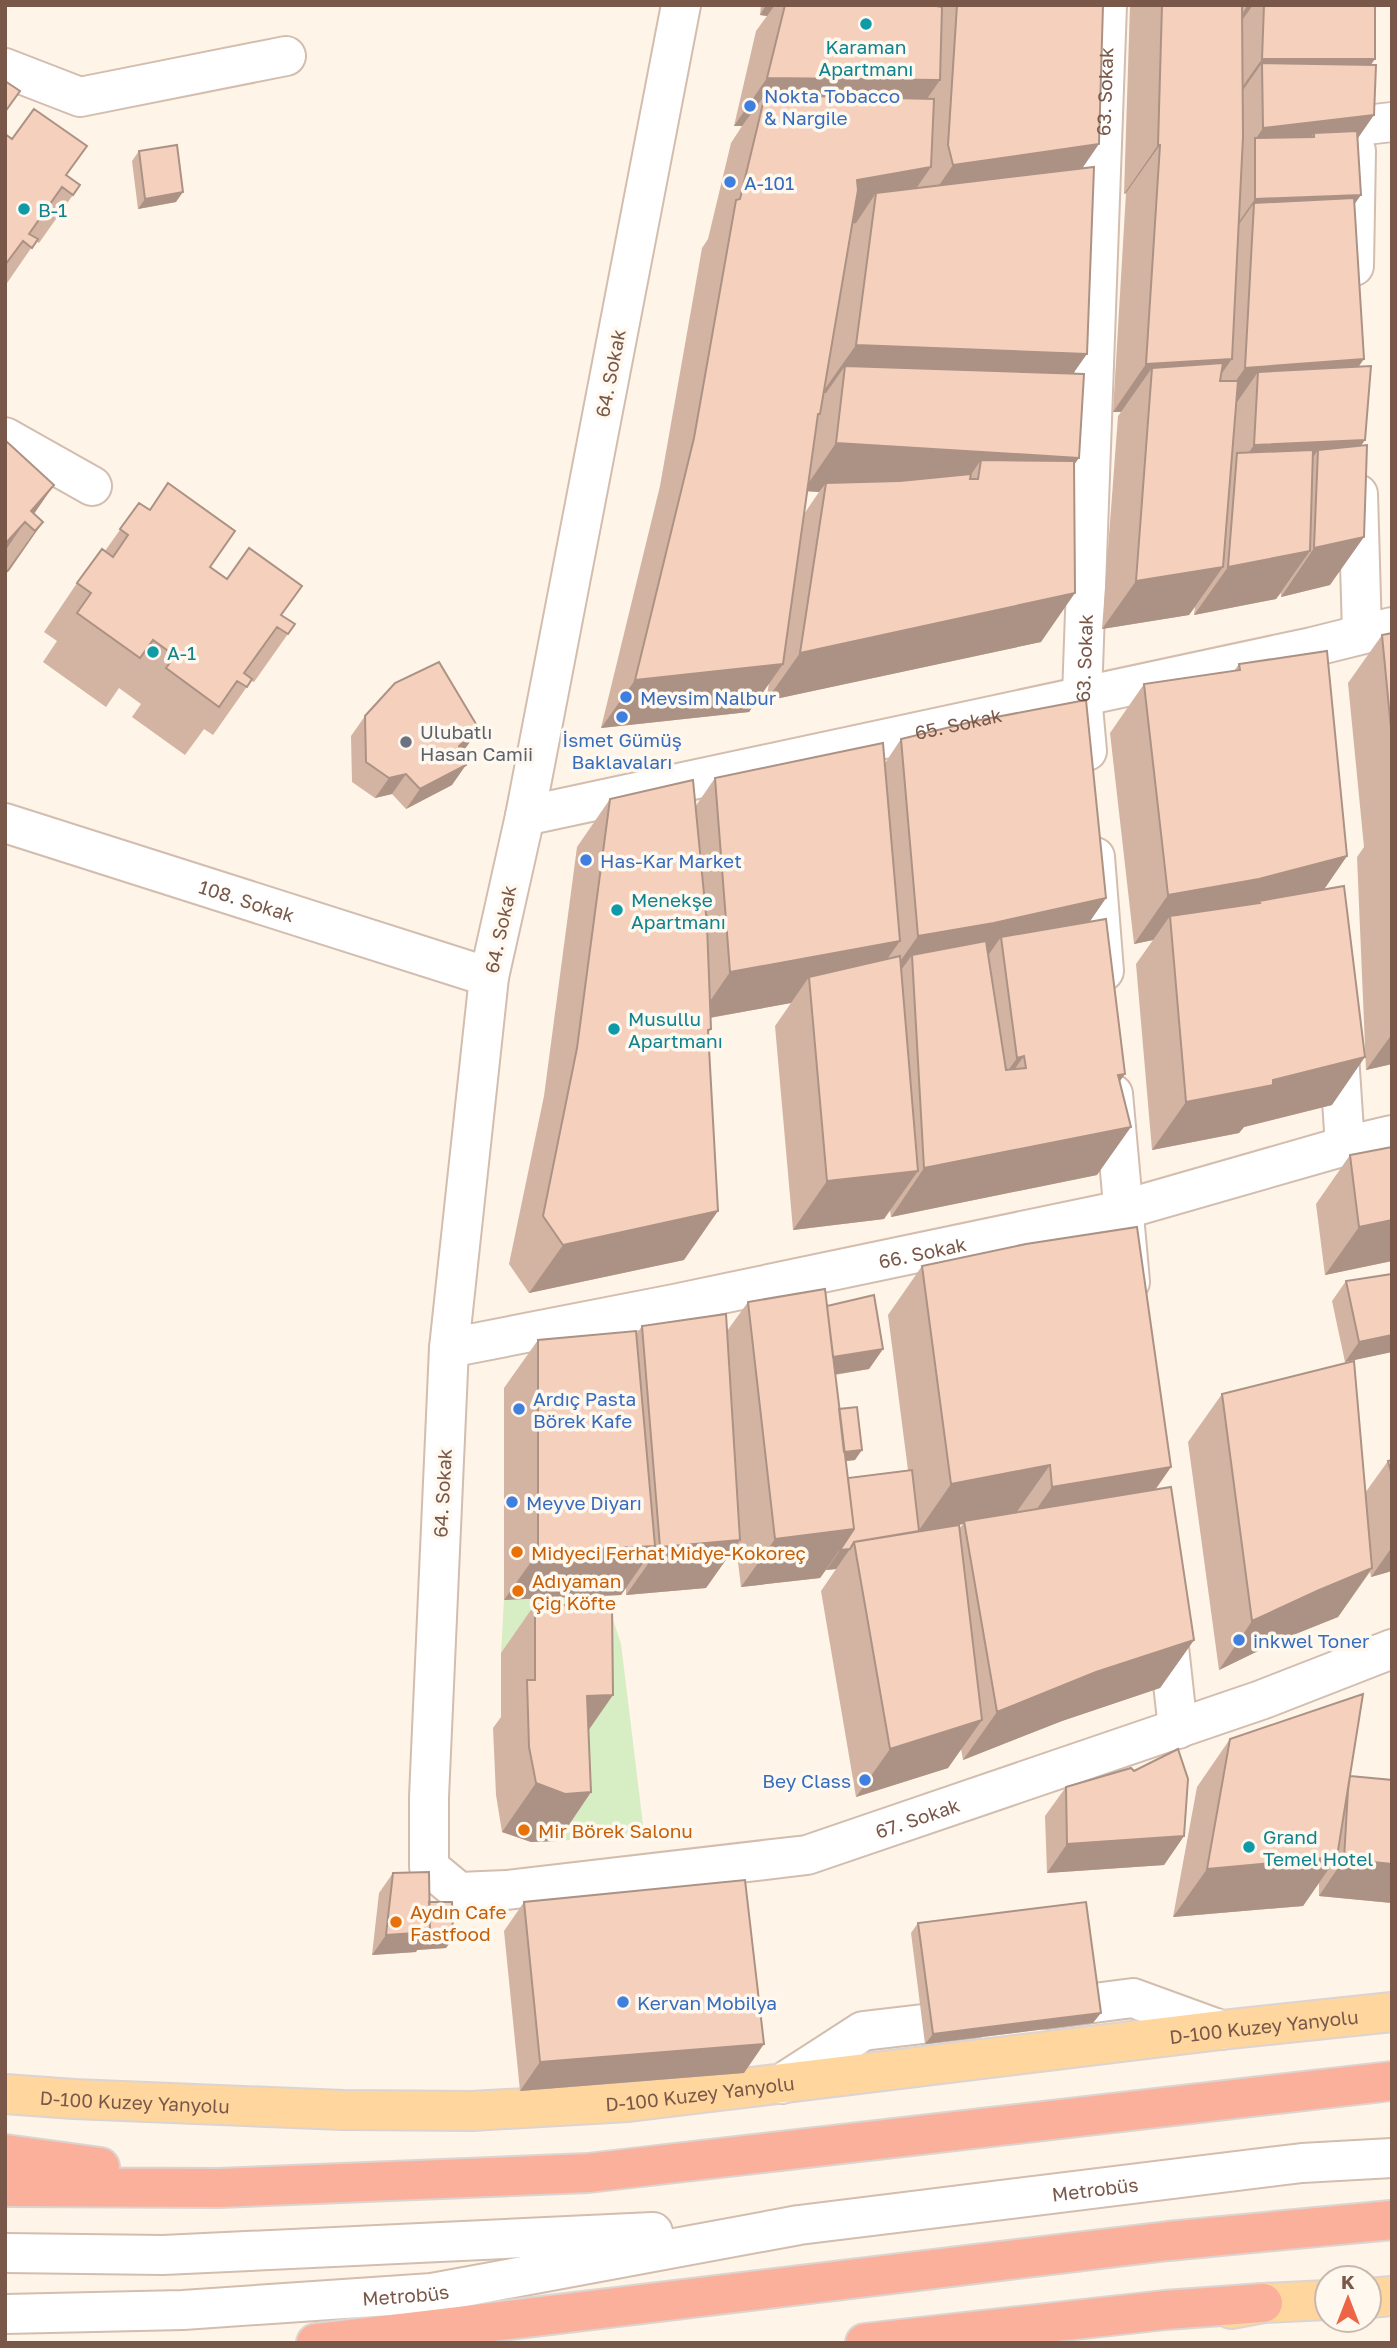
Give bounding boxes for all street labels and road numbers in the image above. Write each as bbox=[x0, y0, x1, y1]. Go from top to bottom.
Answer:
street label: 63. Sokak bbox=[1091, 47, 1117, 136]
street label: 64. Sokak bbox=[590, 327, 630, 419]
street label: 63. Sokak bbox=[1070, 613, 1096, 704]
street label: 65. Sokak bbox=[912, 702, 1004, 744]
street label: 108. Sokak bbox=[197, 874, 298, 926]
street label: 64. Sokak bbox=[479, 883, 521, 975]
street label: 66. Sokak bbox=[876, 1231, 969, 1272]
street label: 64. Sokak bbox=[428, 1448, 456, 1538]
street label: 67. Sokak bbox=[872, 1792, 963, 1842]
street label: D-100 Kuzey Yanyolu bbox=[1168, 2004, 1359, 2048]
street label: D-100 Kuzey Yanyolu bbox=[605, 2070, 796, 2115]
street label: D-100 Kuzey Yanyolu bbox=[39, 2085, 230, 2117]
street label: Metrobüs bbox=[1050, 2172, 1139, 2205]
street label: Metrobüs bbox=[361, 2279, 451, 2309]

